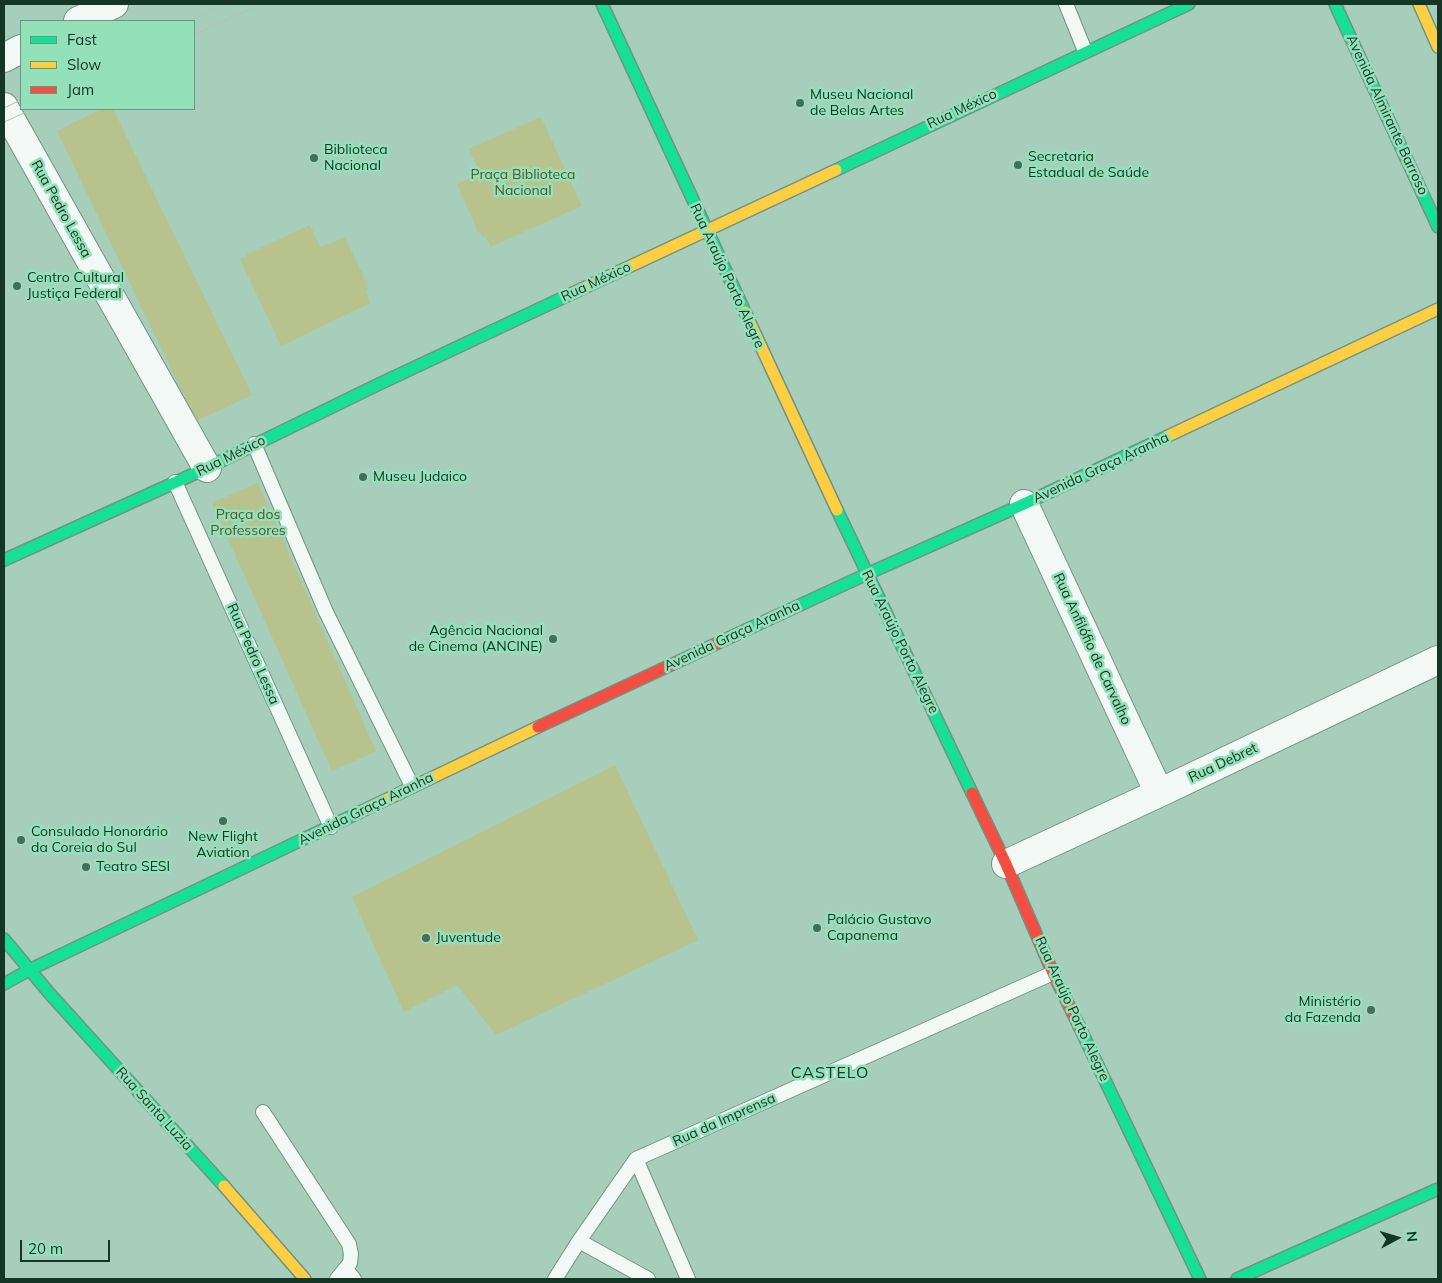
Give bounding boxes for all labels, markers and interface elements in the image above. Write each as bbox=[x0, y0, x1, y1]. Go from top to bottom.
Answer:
legend bbox=[20, 20, 195, 110]
text: Fast bbox=[67, 30, 97, 49]
street label: Avenida Almirante Barroso bbox=[1342, 32, 1432, 198]
text: Slow bbox=[67, 55, 101, 74]
text: Jam bbox=[67, 80, 94, 99]
street label: Rua México bbox=[924, 86, 1000, 132]
place label: Museu Nacional de Belas Artes bbox=[810, 87, 913, 120]
marker: Museu Nacional de Belas Artes bbox=[794, 97, 806, 109]
place label: Biblioteca Nacional bbox=[324, 142, 388, 174]
place label: Secretaria Estadual de Saúde bbox=[1028, 149, 1149, 182]
marker: Biblioteca Nacional bbox=[308, 152, 320, 164]
street label: Rua Pedro Lessa bbox=[27, 157, 95, 261]
marker: Secretaria Estadual de Saúde bbox=[1012, 159, 1024, 171]
park label: Praça Biblioteca Nacional bbox=[471, 167, 575, 200]
street label: Rua Araújo Porto Alegre bbox=[686, 201, 768, 351]
street label: Rua México bbox=[558, 259, 634, 305]
place label: Centro Cultural Justiça Federal bbox=[27, 270, 124, 302]
marker: Centro Cultural Justiça Federal bbox=[11, 280, 23, 292]
street label: Avenida Graça Aranha bbox=[1030, 429, 1172, 507]
street label: Rua México bbox=[194, 432, 268, 480]
place label: Museu Judaico bbox=[373, 469, 467, 485]
marker: Museu Judaico bbox=[357, 471, 369, 483]
park label: Praça dos Professores bbox=[210, 507, 286, 540]
street label: Rua Araújo Porto Alegre bbox=[858, 567, 942, 717]
street label: Rua Anfilófio de Carvalho bbox=[1049, 570, 1135, 728]
street label: Avenida Graça Aranha bbox=[661, 597, 803, 675]
street label: Rua Pedro Lessa bbox=[223, 601, 283, 707]
place label: Agência Nacional de Cinema (ANCINE) bbox=[409, 623, 543, 656]
marker: Agência Nacional de Cinema (ANCINE) bbox=[547, 633, 559, 645]
street label: Rua Debret bbox=[1186, 740, 1260, 786]
street label: Avenida Graça Aranha bbox=[296, 769, 436, 849]
marker: New Flight Aviation bbox=[217, 815, 229, 827]
place label: Consulado Honorário da Coreia do Sul bbox=[31, 824, 168, 856]
place label: New Flight Aviation bbox=[188, 829, 258, 862]
marker: Consulado Honorário da Coreia do Sul bbox=[15, 834, 27, 846]
place label: Teatro SESI bbox=[96, 859, 170, 875]
marker: Teatro SESI bbox=[80, 861, 92, 873]
place label: Palácio Gustavo Capanema bbox=[827, 912, 932, 944]
marker: Palácio Gustavo Capanema bbox=[811, 922, 823, 934]
place label: Juventude bbox=[436, 930, 501, 946]
marker: Juventude bbox=[420, 932, 432, 944]
street label: Rua Araújo Porto Alegre bbox=[1031, 934, 1113, 1084]
place label: Ministério da Fazenda bbox=[1285, 994, 1361, 1026]
marker: Ministério da Fazenda bbox=[1365, 1004, 1377, 1016]
district label: CASTELO bbox=[790, 1063, 870, 1083]
street label: Rua Santa Luzia bbox=[112, 1064, 196, 1154]
street label: Rua da Imprensa bbox=[670, 1090, 778, 1150]
north arrow bbox=[1372, 1213, 1422, 1263]
scale bar bbox=[22, 1230, 112, 1262]
text: N bbox=[1402, 1230, 1421, 1243]
text: 20 m bbox=[28, 1239, 63, 1258]

